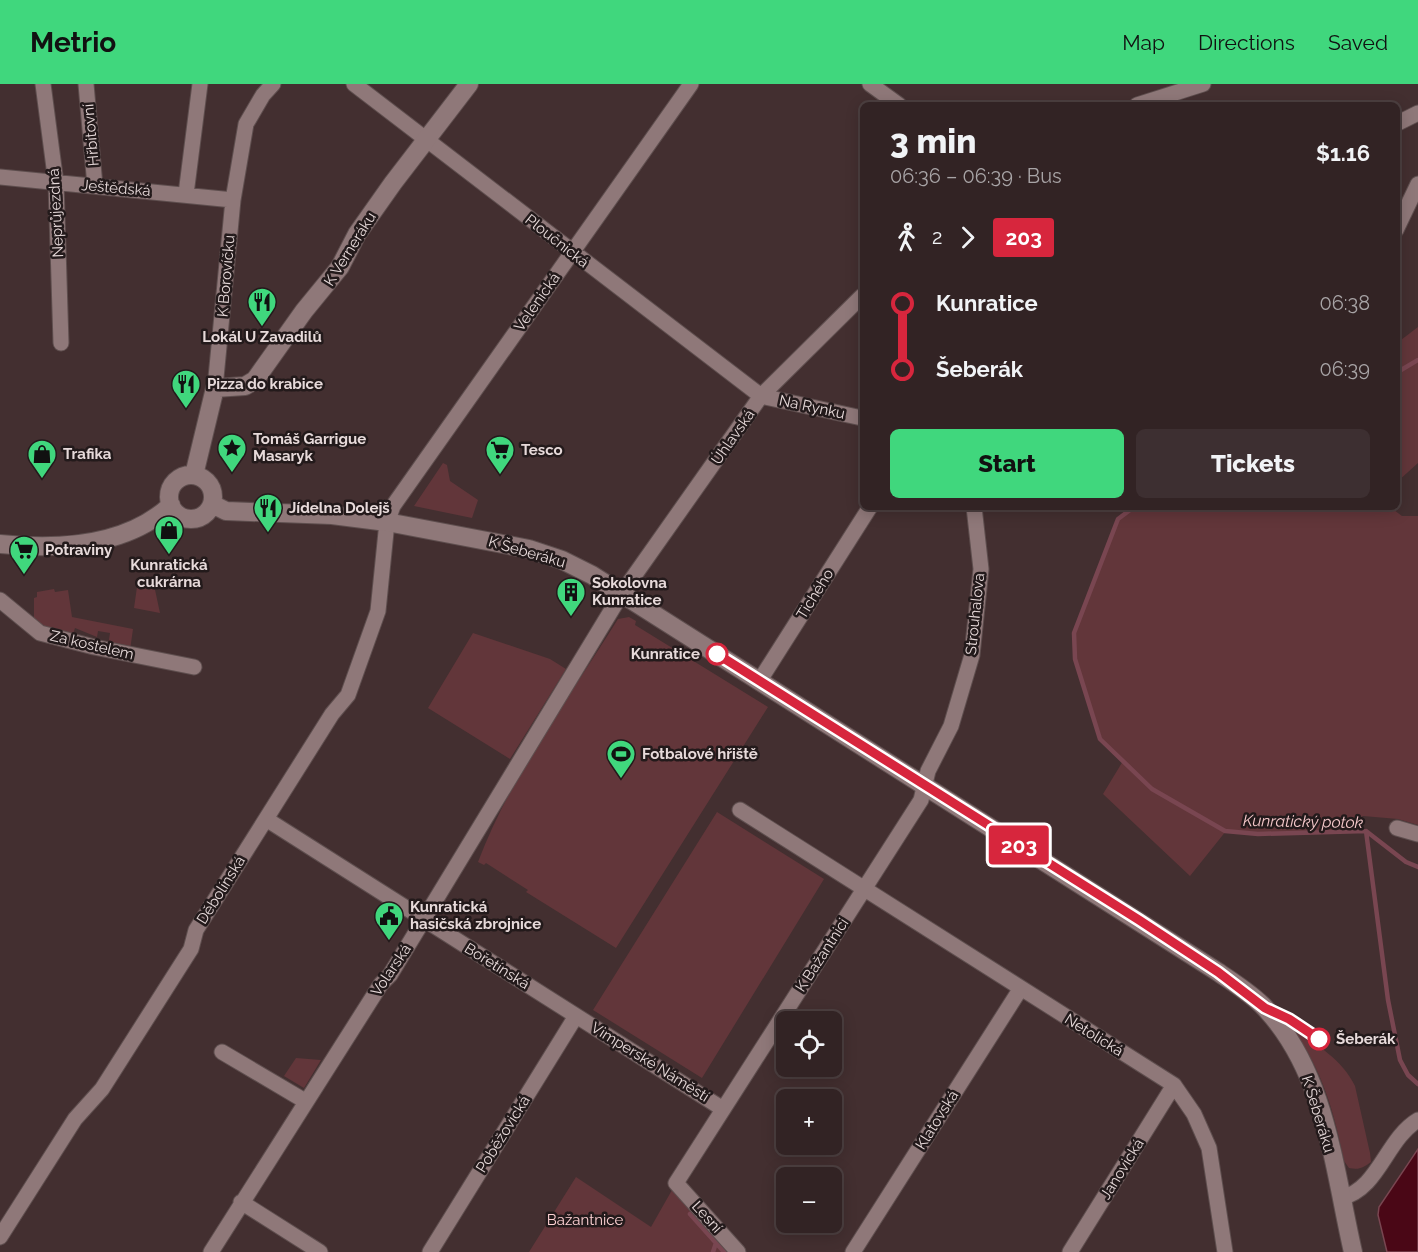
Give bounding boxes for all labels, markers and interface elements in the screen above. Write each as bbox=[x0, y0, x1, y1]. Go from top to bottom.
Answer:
text: Metrio bbox=[30, 26, 116, 59]
text: Map bbox=[1122, 30, 1165, 55]
text: Directions bbox=[1198, 30, 1295, 55]
text: Saved bbox=[1328, 30, 1388, 55]
street label: Hřbitovní bbox=[79, 102, 103, 167]
text: 3 min bbox=[890, 122, 976, 161]
text: $1.16 bbox=[1316, 140, 1370, 166]
text: 06:36 – 06:39 · Bus bbox=[890, 164, 1062, 188]
street label: Neprůjezdná bbox=[45, 168, 67, 258]
street label: Ještědská bbox=[81, 176, 151, 200]
street label: K Verneráku bbox=[320, 209, 380, 289]
street label: Ploučnická bbox=[522, 211, 592, 271]
icon: walk bbox=[890, 221, 923, 254]
icon: forward bbox=[951, 221, 984, 254]
text: 2 bbox=[932, 225, 942, 249]
text: 203 bbox=[1005, 225, 1042, 250]
street label: K Borovíčku bbox=[213, 234, 239, 318]
street label: Velenická bbox=[510, 269, 564, 335]
restaurant icon: Lokál U Zavadilů bbox=[246, 286, 278, 328]
text: Kunratice bbox=[936, 290, 1038, 316]
text: 06:38 bbox=[1319, 291, 1370, 315]
place label: Lokál U Zavadilů bbox=[202, 328, 322, 346]
text: Šeberák bbox=[936, 356, 1023, 382]
text: 06:39 bbox=[1320, 357, 1370, 381]
restaurant icon: Pizza do krabice bbox=[170, 368, 202, 410]
place label: Pizza do krabice bbox=[207, 375, 323, 393]
street label: Na Rynku bbox=[777, 391, 847, 423]
street label: Úhlavská bbox=[708, 406, 758, 468]
button: Start bbox=[890, 429, 1124, 498]
button: Tickets bbox=[1136, 429, 1370, 498]
place label: Tomáš Garrigue Masaryk bbox=[253, 430, 366, 465]
place icon: Tomáš Garrigue Masaryk bbox=[216, 432, 248, 474]
supermarket icon: Tesco bbox=[484, 434, 516, 476]
shop icon: Trafika bbox=[26, 438, 58, 480]
place label: Tesco bbox=[521, 441, 563, 459]
place label: Trafika bbox=[63, 445, 112, 463]
restaurant icon: Jídelna Dolejš bbox=[252, 492, 284, 534]
place label: Jídelna Dolejš bbox=[289, 499, 390, 517]
shop icon: Kunratická cukrárna bbox=[153, 514, 185, 556]
street label: K Šeberáku bbox=[486, 531, 568, 572]
supermarket icon: Potraviny bbox=[8, 534, 40, 576]
place label: Potraviny bbox=[45, 541, 113, 559]
place label: Kunratická cukrárna bbox=[130, 556, 208, 591]
street label: Tichého bbox=[793, 565, 837, 622]
street label: Strouhalova bbox=[962, 572, 988, 656]
place label: Sokolovna Kunratice bbox=[592, 574, 667, 609]
building icon: Sokolovna Kunratice bbox=[555, 576, 587, 618]
street label: Za kostelem bbox=[48, 627, 136, 663]
marker: Kunratice bbox=[706, 643, 728, 665]
place label: Kunratice bbox=[631, 645, 700, 663]
sports icon: Fotbalové hřiště bbox=[605, 738, 637, 780]
place label: Fotbalové hřiště bbox=[642, 745, 758, 763]
water label: Kunratický potok bbox=[1243, 811, 1364, 832]
line badge: 203 bbox=[984, 826, 1054, 864]
text: 203 bbox=[1001, 833, 1037, 858]
street label: Děbolínská bbox=[193, 853, 249, 927]
place label: Kunratická hasičská zbrojnice bbox=[410, 898, 541, 933]
public building icon: Kunratická hasičská zbrojnice bbox=[373, 900, 405, 942]
street label: K Bažantnici bbox=[792, 915, 852, 995]
street label: Bořetínská bbox=[461, 939, 533, 993]
street label: Volarská bbox=[367, 941, 415, 999]
street label: Netolická bbox=[1061, 1010, 1127, 1060]
map controls bbox=[776, 1011, 842, 1233]
button: locate bbox=[776, 1011, 842, 1077]
street label: Vimperské Náměstí bbox=[588, 1018, 713, 1106]
marker: Šeberák bbox=[1308, 1028, 1330, 1050]
place label: Šeberák bbox=[1336, 1030, 1396, 1048]
street label: K Šeberáku bbox=[1298, 1073, 1339, 1155]
street label: Klatovská bbox=[912, 1087, 962, 1153]
button: + bbox=[776, 1089, 842, 1155]
street label: Poběžovická bbox=[472, 1092, 534, 1176]
street label: Janovická bbox=[1096, 1135, 1148, 1203]
button: − bbox=[776, 1167, 842, 1233]
street label: Lesní bbox=[688, 1197, 726, 1237]
park label: Bažantnice bbox=[547, 1211, 623, 1229]

